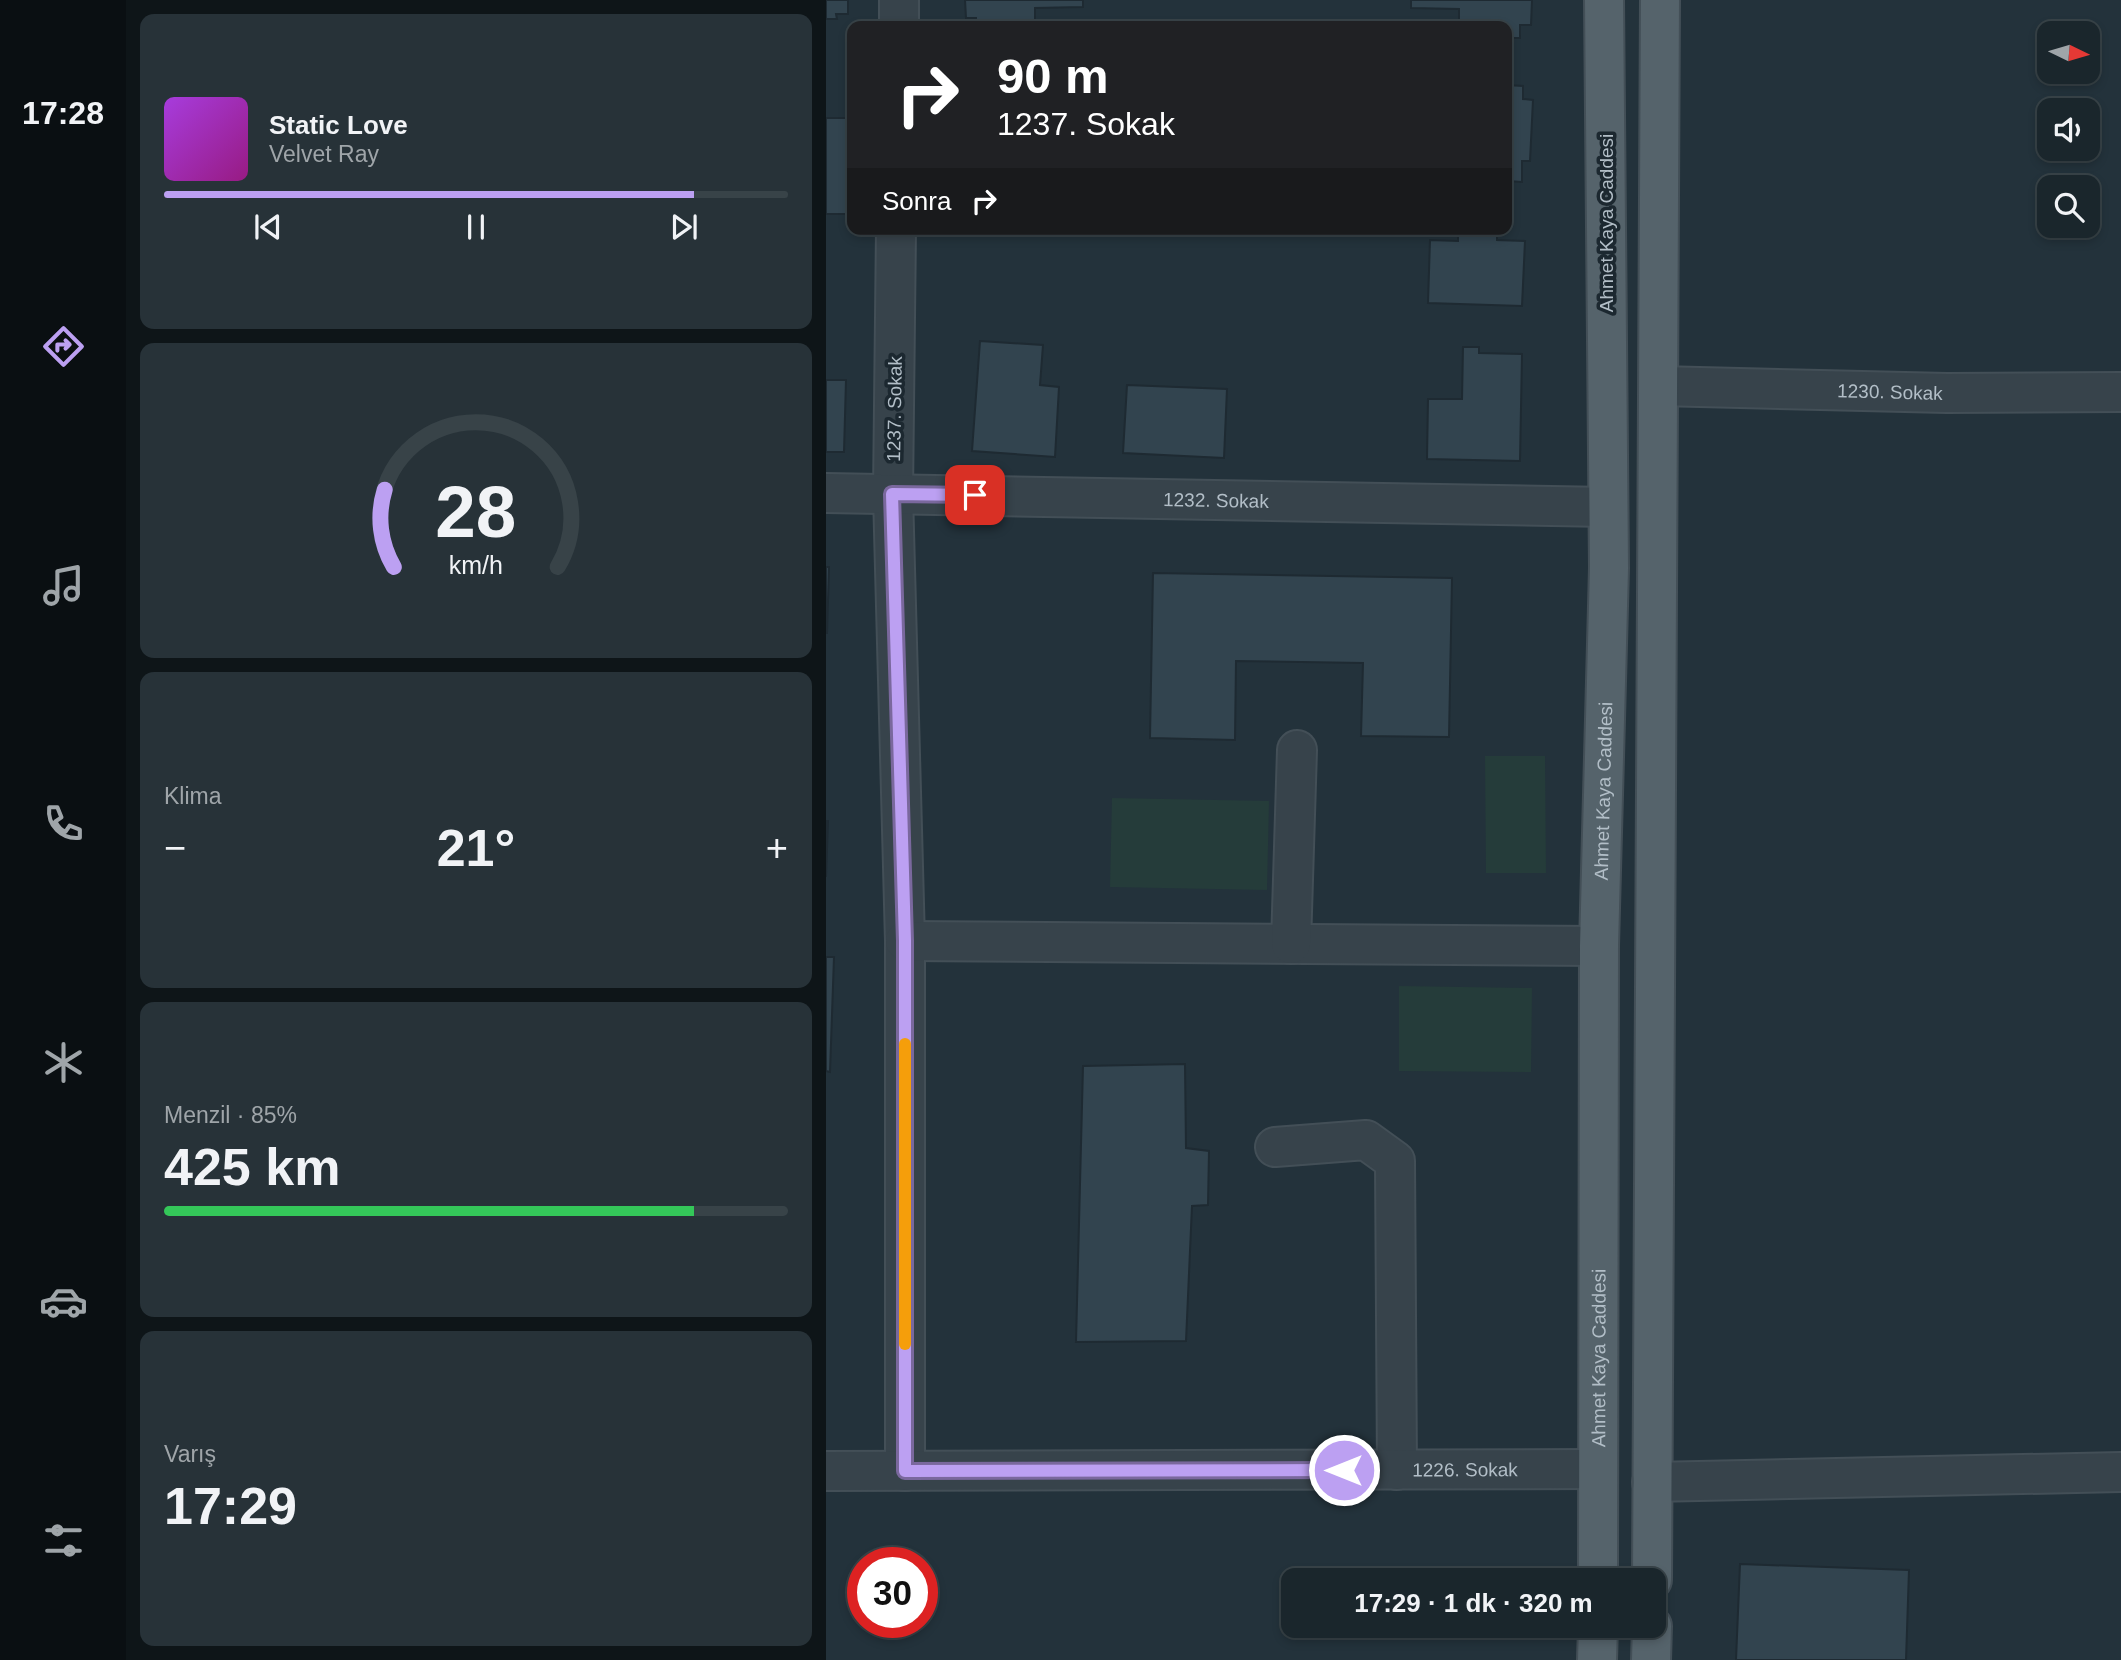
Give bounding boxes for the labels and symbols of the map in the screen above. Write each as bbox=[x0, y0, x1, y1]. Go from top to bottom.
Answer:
north arrow bbox=[2037, 21, 2100, 84]
street label: Ahmet Kaya Caddesi bbox=[1596, 134, 1617, 312]
street label: 1237. Sokak bbox=[883, 356, 906, 462]
street label: 1230. Sokak bbox=[1837, 380, 1944, 404]
pin bbox=[945, 465, 1005, 525]
street label: 1232. Sokak bbox=[1163, 489, 1269, 512]
street label: Ahmet Kaya Caddesi bbox=[1591, 702, 1616, 881]
street label: Ahmet Kaya Caddesi bbox=[1588, 1269, 1609, 1447]
position arrow bbox=[1307, 1433, 1381, 1507]
street label: 1226. Sokak bbox=[1412, 1459, 1518, 1480]
speed limit sign: 30 bbox=[847, 1547, 938, 1638]

